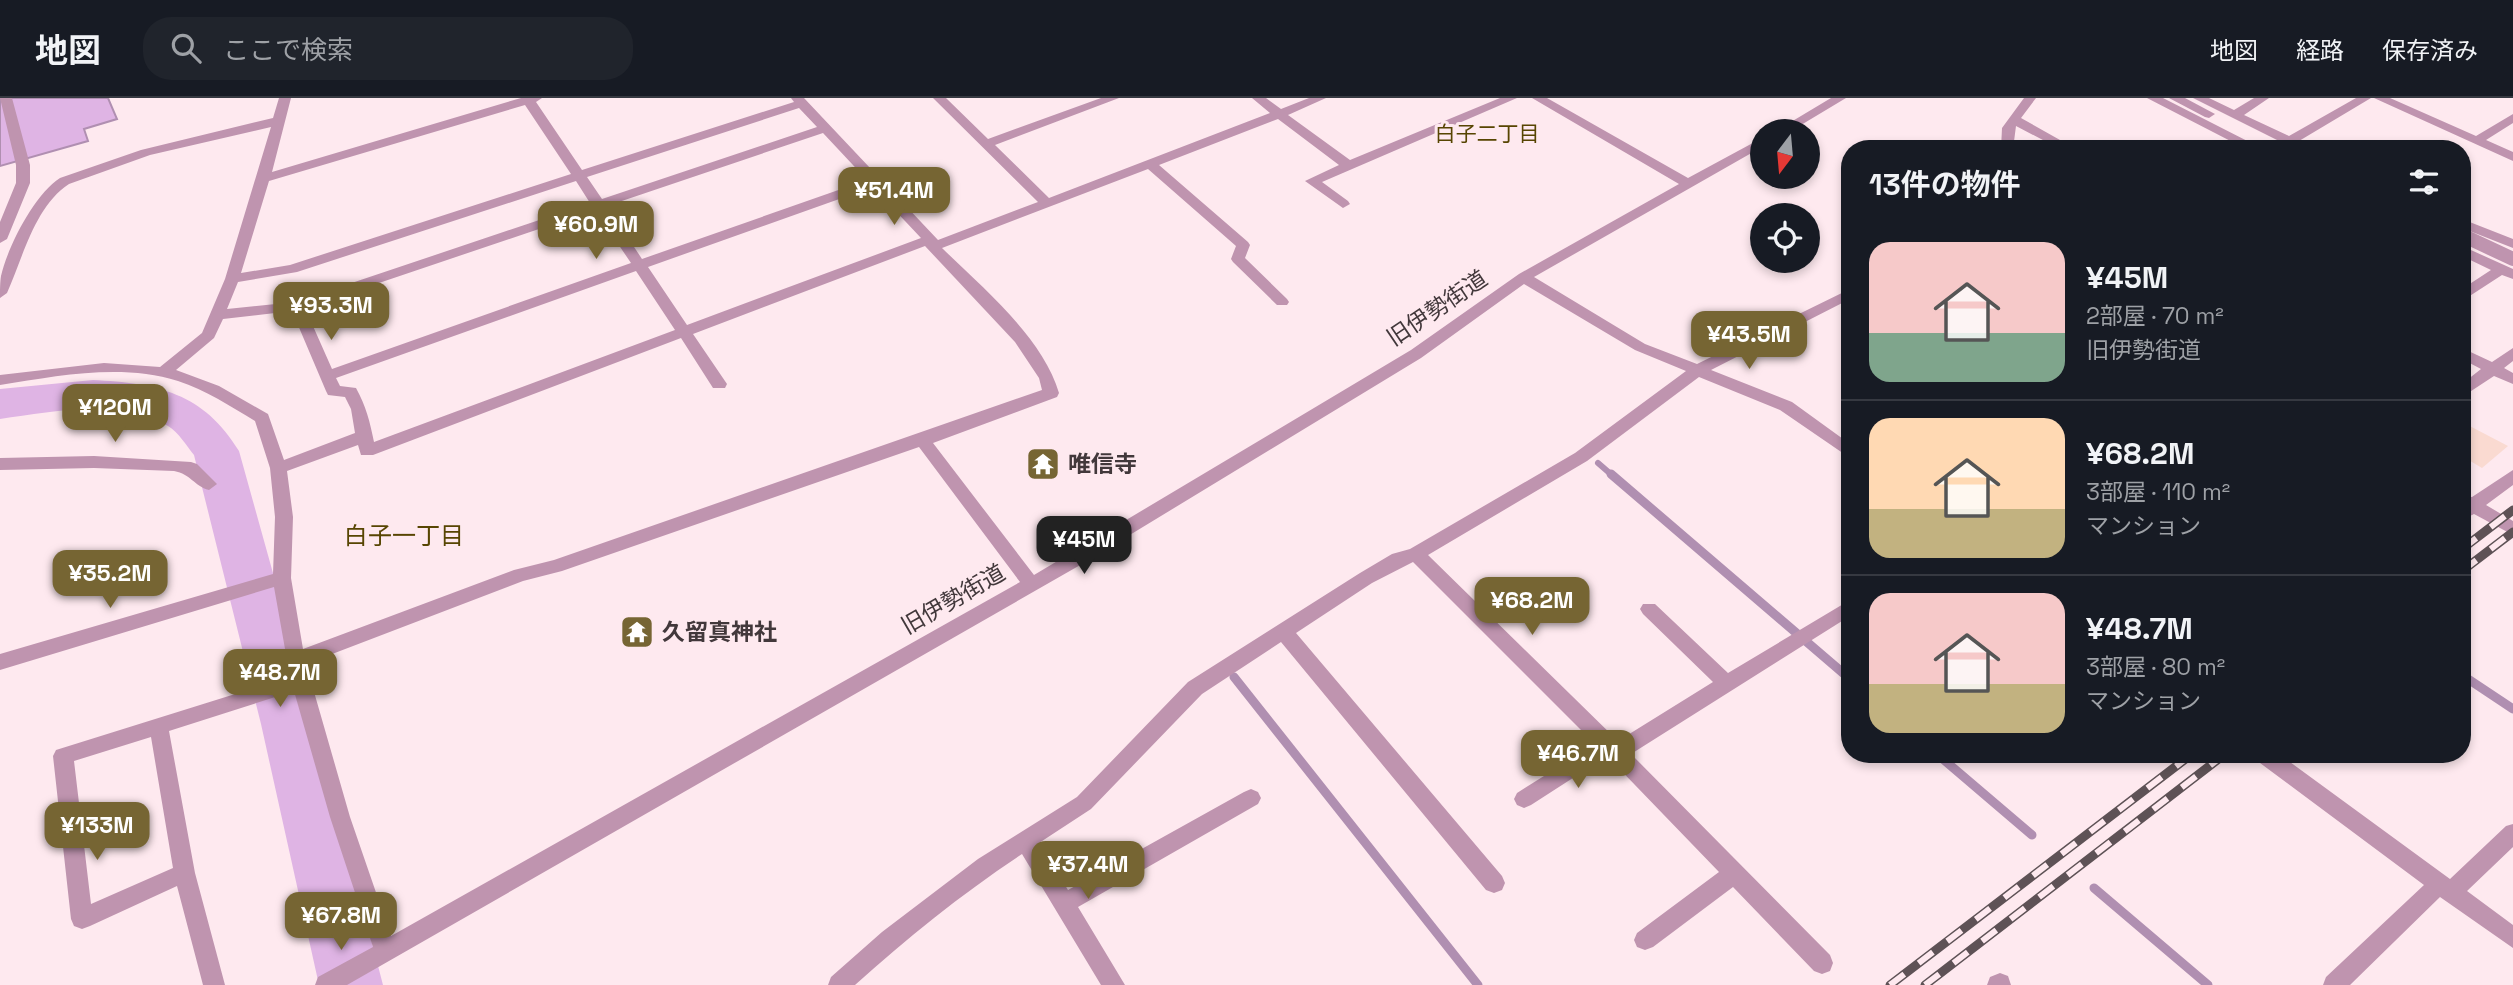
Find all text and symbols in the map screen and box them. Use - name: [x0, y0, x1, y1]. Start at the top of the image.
- search box: [143, 17, 633, 80]
- icon: search: [167, 29, 205, 67]
- text: 地図: [35, 30, 101, 72]
- text: ここで検索: [223, 33, 353, 67]
- text: 地図: [2210, 35, 2258, 66]
- text: 経路: [2296, 35, 2344, 66]
- text: 保存済み: [2382, 35, 2478, 66]
- north arrow: [1750, 119, 1820, 189]
- map controls: [1750, 119, 1820, 273]
- district label: 白子二丁目: [1435, 120, 1540, 147]
- icon: filters: [2405, 163, 2443, 201]
- text: 13件の物件: [1869, 165, 2021, 204]
- pin: ¥51.4M: [837, 167, 951, 227]
- text: ¥51.4M: [854, 175, 934, 205]
- pin: ¥60.9M: [539, 202, 653, 261]
- button: locate: [1750, 203, 1820, 273]
- text: ¥60.9M: [554, 209, 638, 239]
- text: ¥45M: [2086, 258, 2168, 297]
- street label: 旧伊勢街道: [1381, 263, 1493, 353]
- icon: home: [1925, 270, 2009, 354]
- pin: ¥93.3M: [274, 282, 388, 342]
- text: ¥93.3M: [289, 290, 373, 320]
- text: 2部屋 · 70 m²: [2086, 301, 2224, 331]
- pin: ¥43.5M: [1692, 312, 1806, 371]
- text: ¥43.5M: [1707, 319, 1791, 349]
- text: 旧伊勢街道: [2086, 335, 2201, 365]
- pin: ¥120M: [66, 384, 164, 444]
- text: ¥120M: [78, 392, 152, 422]
- text: ¥68.2M: [2086, 434, 2194, 473]
- temple icon: 唯信寺: [1024, 445, 1062, 483]
- icon: home: [1925, 446, 2009, 530]
- place label: 唯信寺: [1068, 449, 1137, 479]
- text: 3部屋 · 110 m²: [2086, 477, 2230, 507]
- text: マンション: [2086, 511, 2201, 541]
- pin: ¥45M: [1043, 517, 1125, 576]
- district label: 白子一丁目: [344, 520, 464, 551]
- text: ¥45M: [1053, 524, 1115, 554]
- pin: ¥35.2M: [53, 550, 167, 610]
- street label: 旧伊勢街道: [896, 557, 1010, 641]
- text: ¥35.2M: [69, 558, 151, 588]
- pin: ¥68.2M: [1475, 578, 1589, 637]
- text: ¥68.2M: [1490, 585, 1574, 615]
- text: ¥48.7M: [2086, 609, 2193, 648]
- temple icon: 久留真神社: [618, 613, 656, 651]
- place label: 久留真神社: [662, 617, 777, 647]
- icon: home: [1925, 621, 2009, 705]
- pin: ¥48.7M: [223, 650, 337, 709]
- text: 3部屋 · 80 m²: [2086, 652, 2225, 682]
- text: ¥48.7M: [239, 657, 321, 687]
- text: マンション: [2086, 686, 2201, 716]
- pin: ¥46.7M: [1521, 730, 1635, 790]
- text: ¥46.7M: [1537, 738, 1619, 768]
- pin: ¥133M: [48, 802, 146, 862]
- text: ¥133M: [61, 810, 133, 840]
- pin: ¥37.4M: [1031, 842, 1145, 901]
- text: ¥37.4M: [1047, 849, 1129, 879]
- pin: ¥67.8M: [284, 892, 398, 952]
- text: ¥67.8M: [301, 900, 381, 930]

